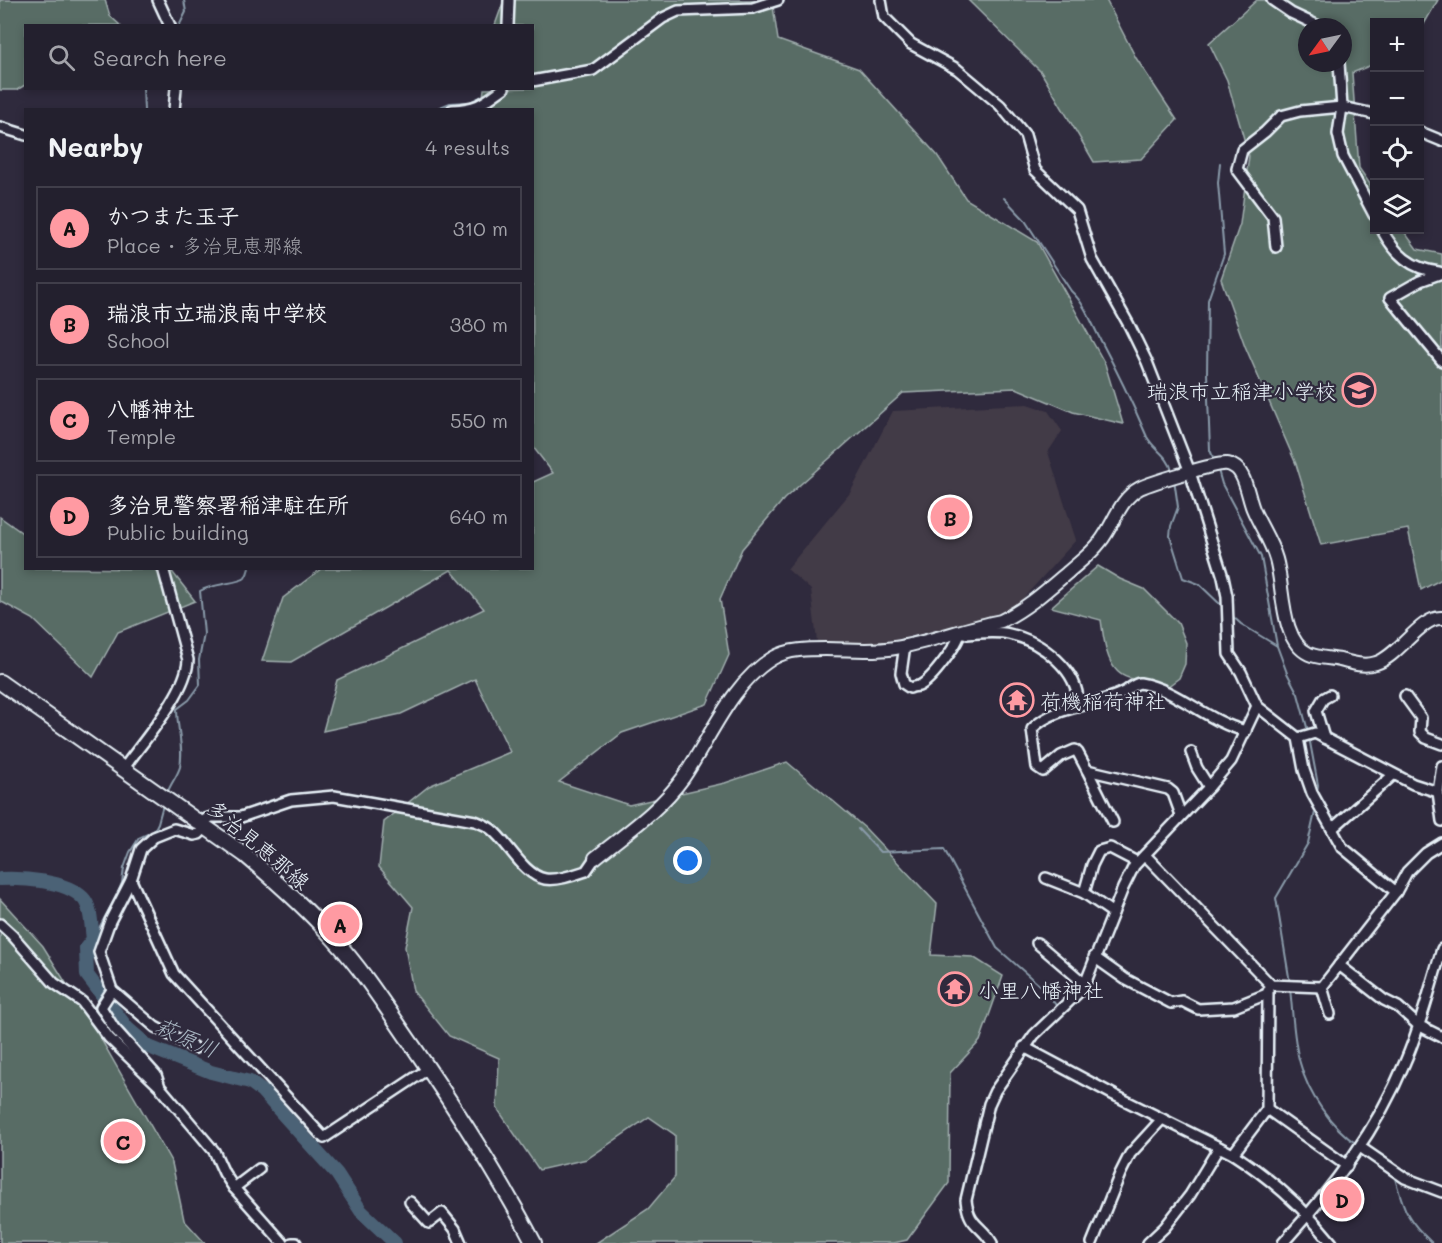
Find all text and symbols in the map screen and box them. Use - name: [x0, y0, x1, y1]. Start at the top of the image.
- north arrow: [1298, 18, 1352, 72]
- map controls: [1370, 18, 1424, 234]
- button: +: [1370, 18, 1424, 72]
- search box: [24, 24, 534, 90]
- icon: search: [45, 41, 78, 74]
- text: Search here: [93, 43, 227, 72]
- button: −: [1370, 72, 1424, 126]
- button: locate: [1370, 126, 1424, 180]
- text: Nearby: [48, 130, 143, 164]
- text: 4 results: [425, 134, 510, 160]
- button: layers: [1370, 180, 1424, 234]
- text: かつまた玉子: [107, 201, 239, 230]
- text: A: [63, 215, 76, 241]
- text: 310 m: [453, 215, 508, 241]
- text: Place · 多治見恵那線: [107, 232, 302, 258]
- text: 瑞浪市立瑞浪南中学校: [107, 298, 327, 327]
- text: B: [63, 311, 76, 337]
- text: 380 m: [450, 311, 508, 337]
- text: School: [107, 327, 170, 353]
- school or university icon: 瑞浪市立稲津小学校: [1341, 372, 1377, 408]
- place label: 瑞浪市立稲津小学校: [1147, 377, 1336, 404]
- text: 八幡神社: [107, 394, 195, 423]
- text: C: [62, 407, 77, 433]
- text: 550 m: [450, 407, 508, 433]
- text: Temple: [107, 423, 176, 449]
- text: 多治見警察署稲津駐在所: [107, 490, 349, 519]
- pin: B: [930, 494, 970, 540]
- text: D: [62, 503, 77, 529]
- text: 640 m: [450, 503, 508, 529]
- text: Public building: [107, 519, 249, 545]
- temple icon: 荷機稲荷神社: [999, 682, 1035, 718]
- place label: 荷機稲荷神社: [1040, 687, 1166, 714]
- street label: 多治見恵那線: [202, 793, 316, 895]
- your location: [673, 846, 702, 875]
- pin: A: [320, 902, 360, 946]
- temple icon: 小里八幡神社: [937, 971, 973, 1007]
- place label: 小里八幡神社: [978, 976, 1104, 1003]
- water label: 萩原川: [151, 1010, 223, 1064]
- pin: C: [104, 1118, 142, 1164]
- pin: D: [1322, 1176, 1362, 1222]

